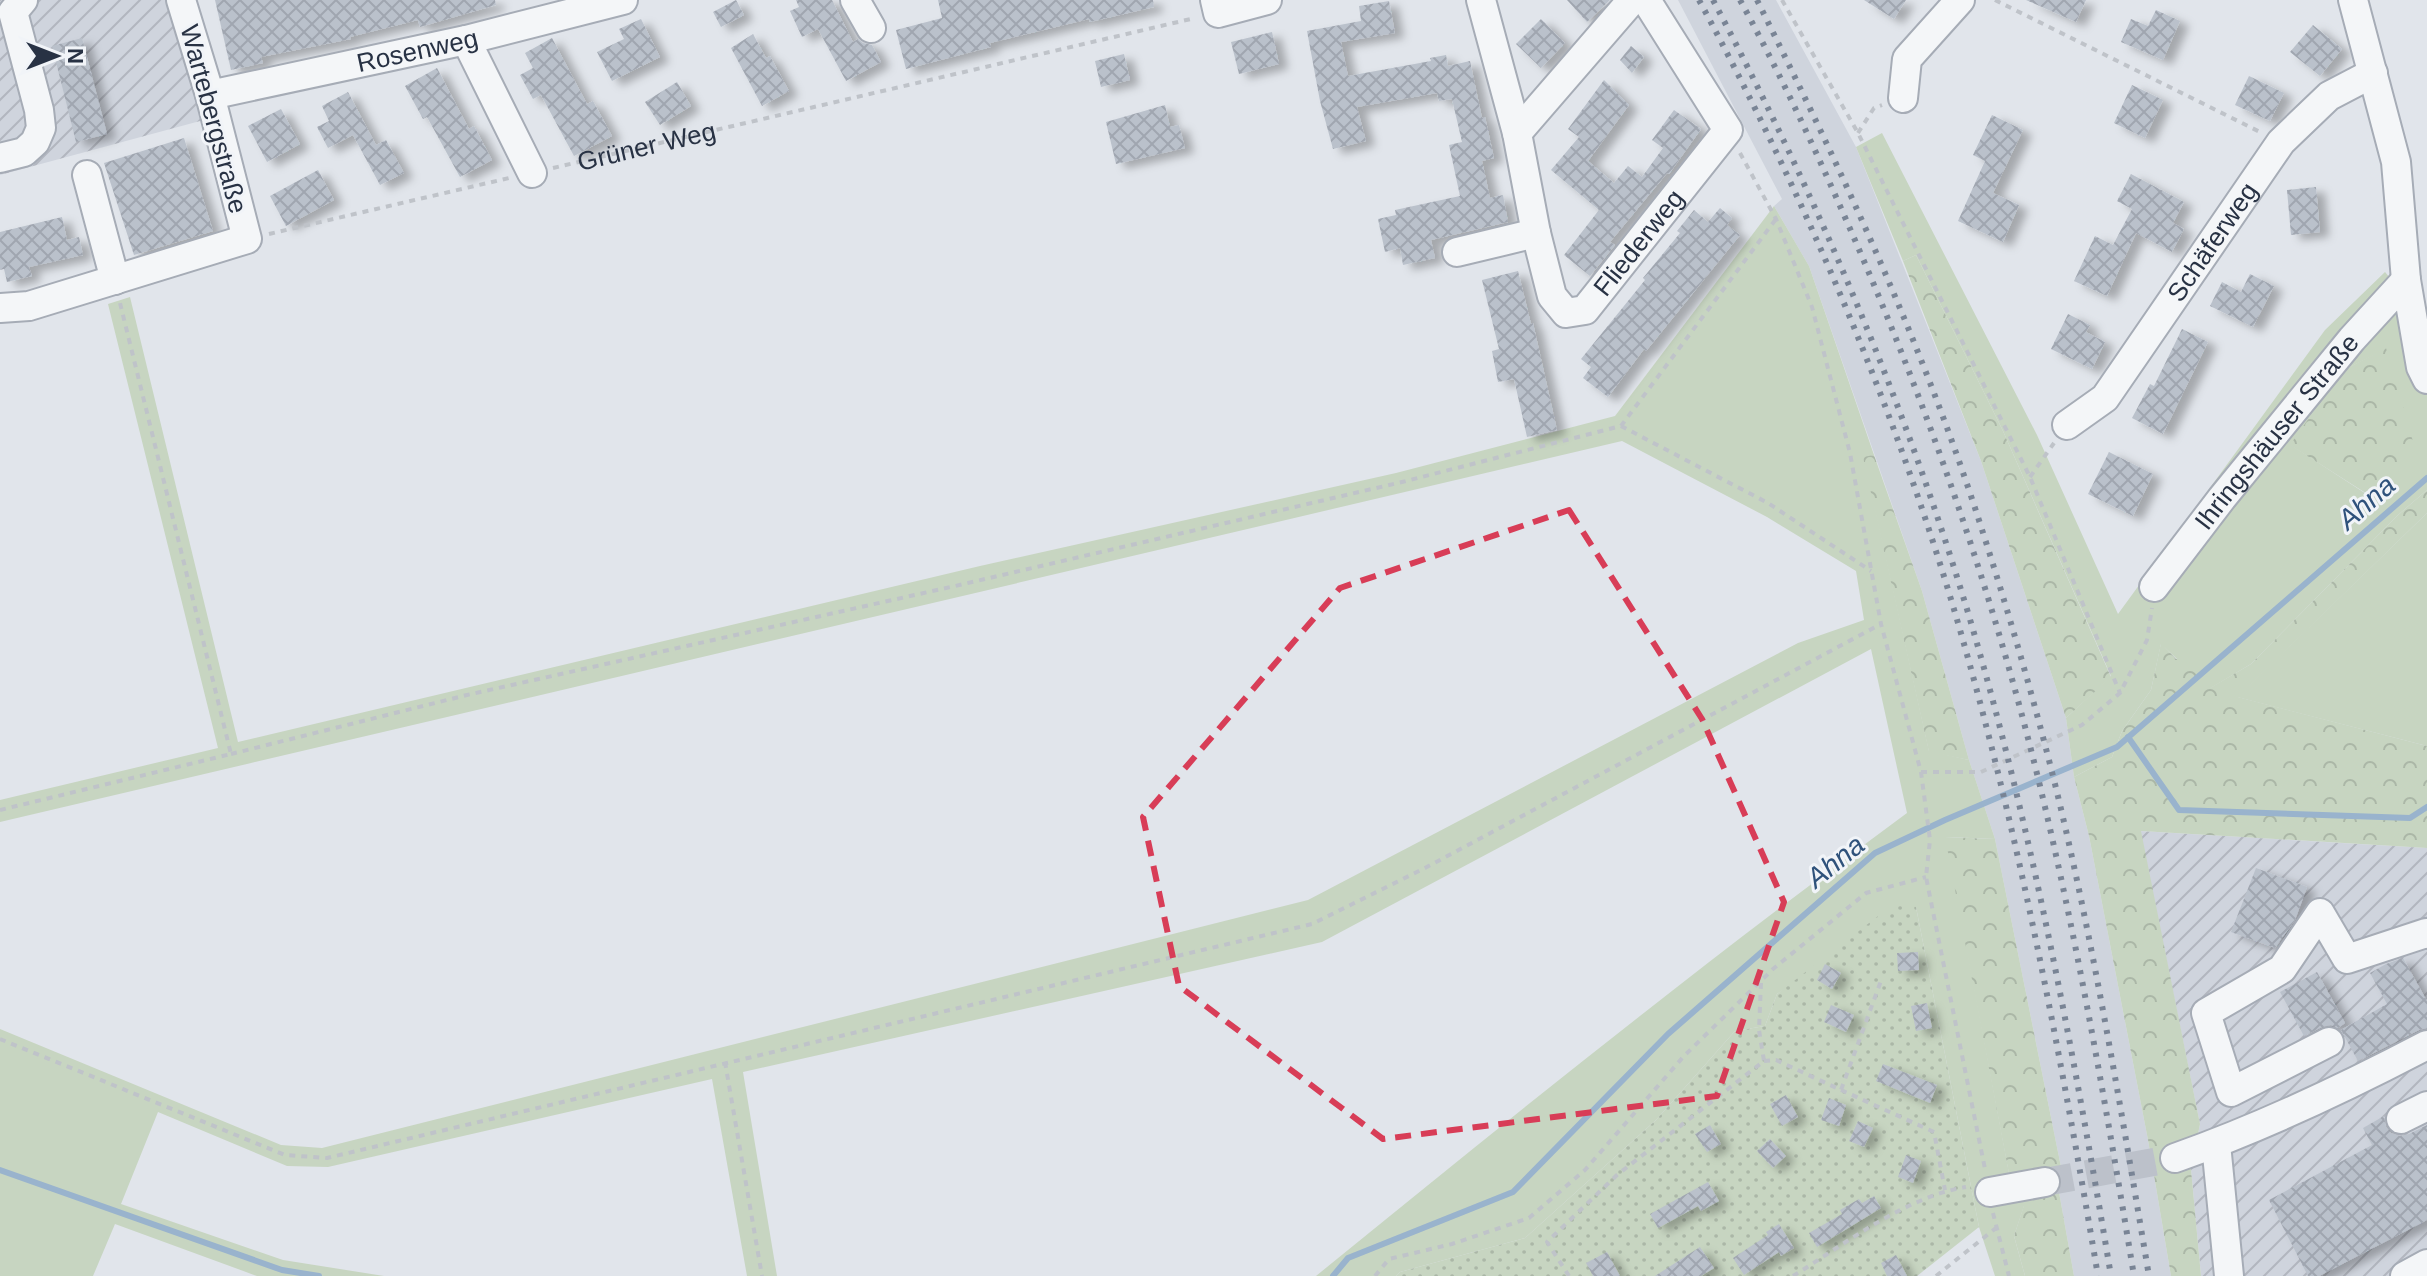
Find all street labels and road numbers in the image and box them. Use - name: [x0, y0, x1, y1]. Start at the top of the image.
- street label: Wartebergstraße: [174, 21, 254, 217]
- street label: Rosenweg: [354, 23, 481, 78]
- street label: Grüner Weg: [574, 115, 719, 177]
- street label: Schäferweg: [2161, 177, 2264, 307]
- street label: Fliederweg: [1587, 183, 1690, 302]
- street label: Ihringshäuser Straße: [2189, 328, 2365, 535]

